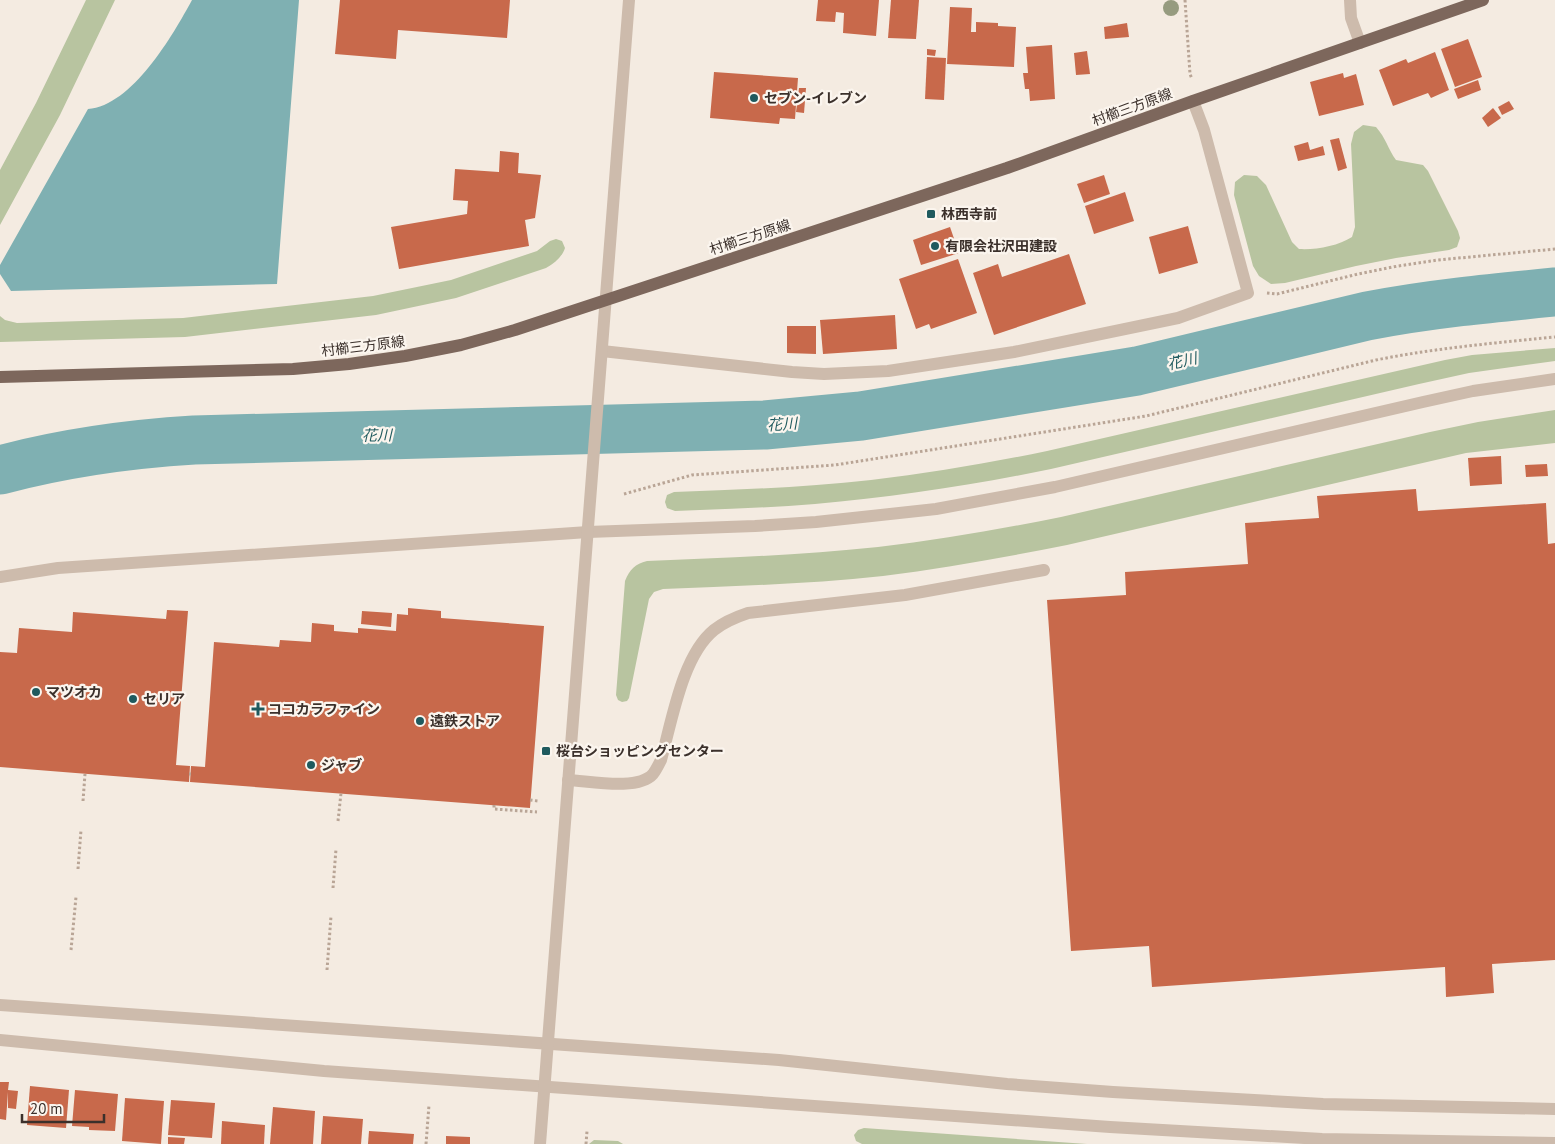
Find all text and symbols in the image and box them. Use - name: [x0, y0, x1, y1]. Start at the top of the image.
- street label: 村櫛三方原線: [1089, 84, 1175, 130]
- place label: セブン-イレブン: [764, 89, 867, 107]
- marker: セブン-イレブン: [748, 92, 760, 104]
- place label: 林西寺前: [941, 205, 997, 223]
- marker: 林西寺前: [925, 208, 937, 220]
- street label: 村櫛三方原線: [707, 215, 793, 259]
- place label: 有限会社沢田建設: [945, 237, 1057, 255]
- marker: 有限会社沢田建設: [929, 240, 941, 252]
- street label: 村櫛三方原線: [320, 332, 406, 360]
- water label: 花川: [1165, 348, 1201, 374]
- water label: 花川: [766, 413, 800, 435]
- water label: 花川: [362, 425, 394, 445]
- place label: マツオカ: [46, 683, 102, 701]
- marker: マツオカ: [30, 686, 42, 698]
- place label: セリア: [143, 690, 185, 708]
- marker: セリア: [127, 693, 139, 705]
- place label: ココカラファイン: [268, 700, 380, 718]
- marker: ココカラファイン: [252, 703, 264, 715]
- place label: 遠鉄ストア: [430, 712, 500, 730]
- marker: 遠鉄ストア: [414, 715, 426, 727]
- place label: 桜台ショッピングセンター: [556, 742, 724, 760]
- marker: 桜台ショッピングセンター: [540, 745, 552, 757]
- place label: ジャブ: [321, 756, 362, 774]
- marker: ジャブ: [305, 759, 317, 771]
- scale bar: [22, 1092, 105, 1124]
- text: 20 m: [30, 1099, 63, 1118]

